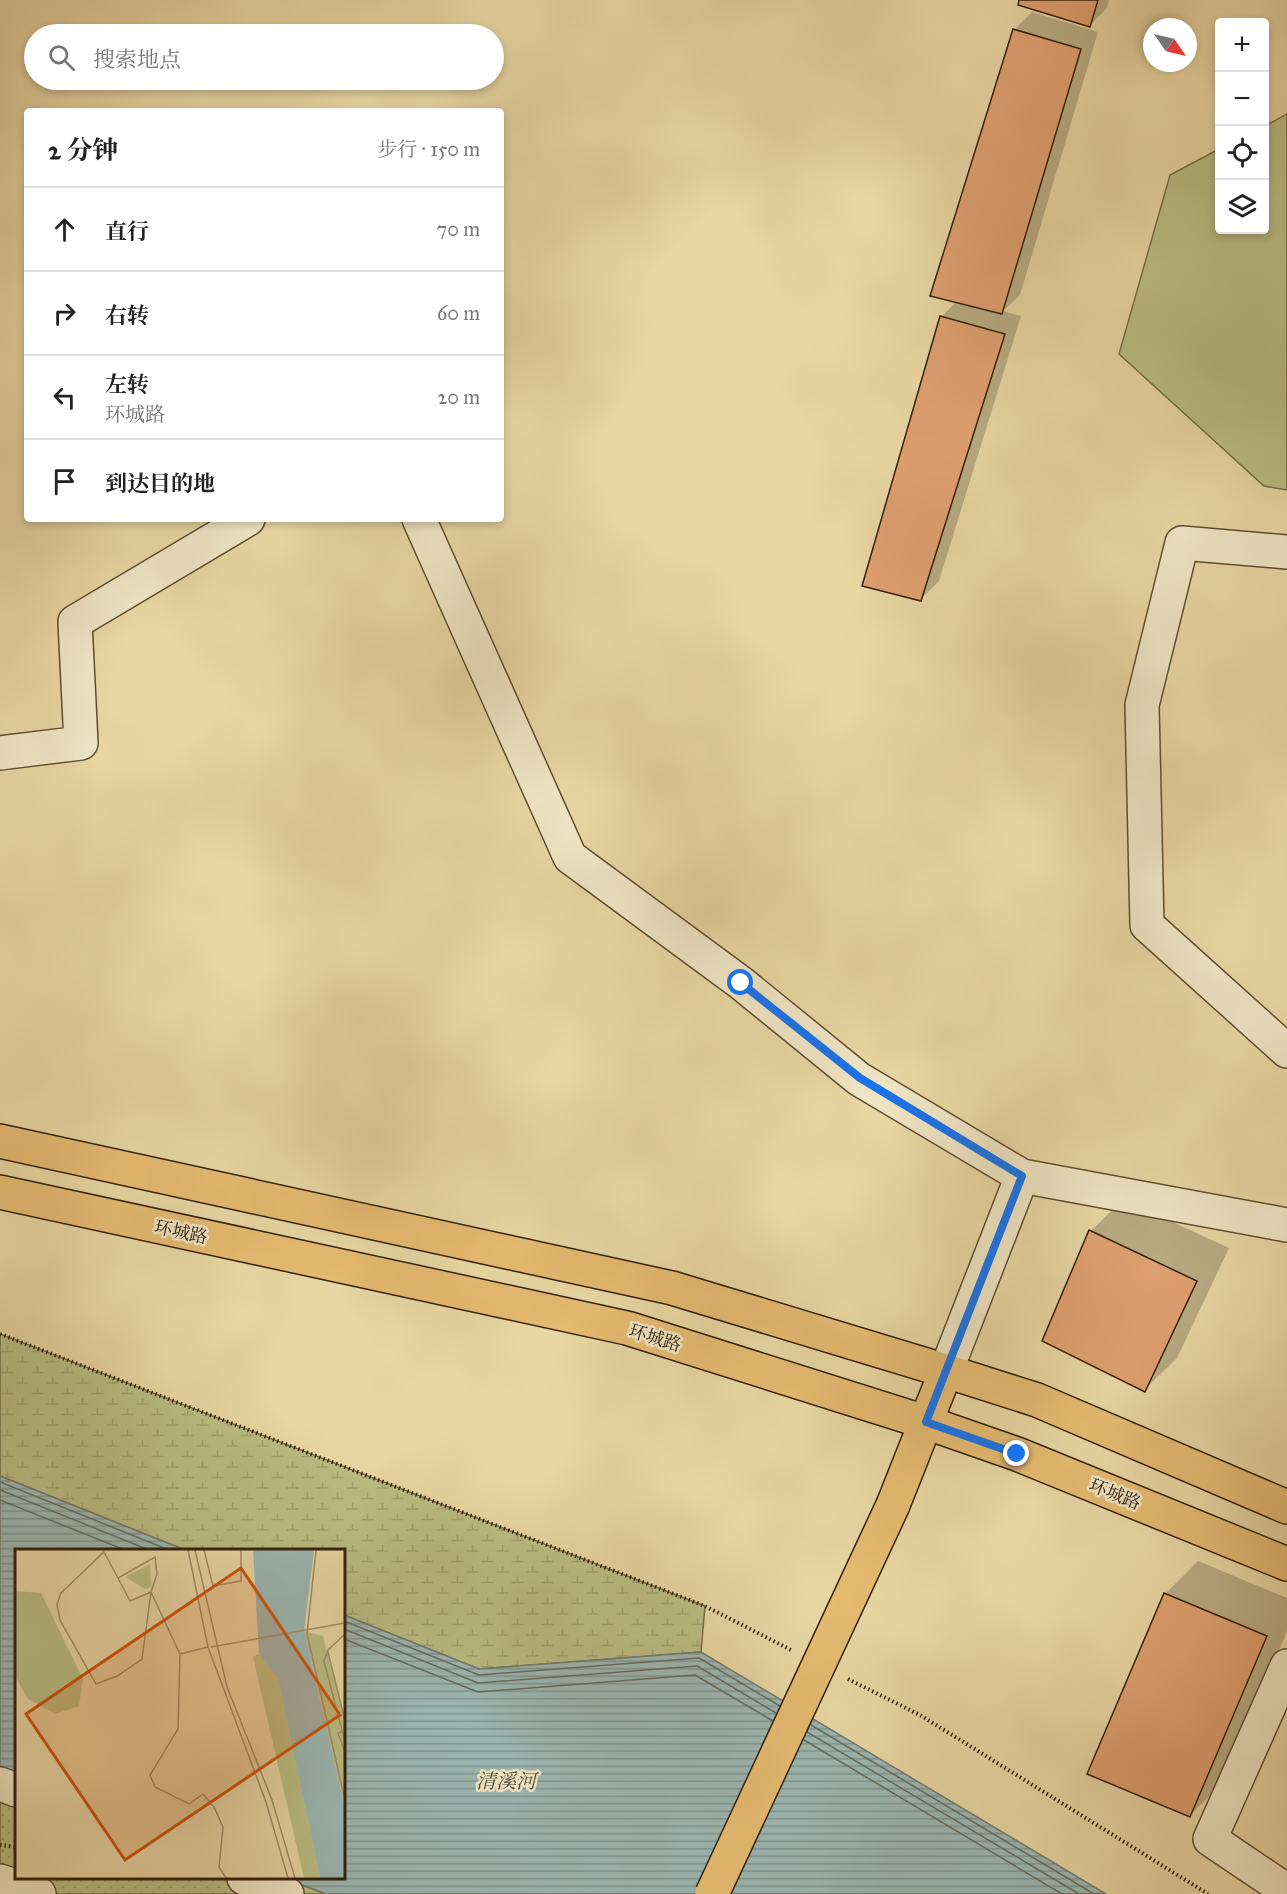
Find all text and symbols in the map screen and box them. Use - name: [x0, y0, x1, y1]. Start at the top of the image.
- north arrow: [1143, 18, 1197, 72]
- map controls: [1215, 18, 1269, 234]
- button: +: [1215, 18, 1269, 72]
- search box: [24, 24, 504, 90]
- icon: search: [45, 41, 78, 74]
- text: 搜索地点: [93, 46, 181, 73]
- button: −: [1215, 72, 1269, 126]
- button: locate: [1215, 126, 1269, 180]
- text: 2 分钟: [48, 134, 118, 166]
- text: 步行 · 150 m: [377, 137, 480, 161]
- button: layers: [1215, 180, 1269, 234]
- icon: ahead: [48, 213, 81, 246]
- text: 70 m: [437, 217, 480, 241]
- text: 直行: [105, 218, 149, 245]
- icon: right: [48, 297, 81, 330]
- text: 60 m: [437, 301, 480, 325]
- text: 右转: [105, 302, 149, 329]
- text: 左转: [105, 371, 149, 398]
- icon: left: [48, 381, 81, 414]
- text: 20 m: [437, 385, 480, 409]
- text: 环城路: [105, 402, 165, 426]
- icon: arrive: [48, 465, 81, 498]
- text: 到达目的地: [105, 470, 215, 497]
- route start: [727, 969, 753, 995]
- street label: 环城路: [152, 1216, 210, 1248]
- street label: 环城路: [626, 1320, 684, 1356]
- route end: [1003, 1440, 1029, 1466]
- street label: 环城路: [1086, 1474, 1144, 1514]
- inset map: [15, 1549, 345, 1879]
- water label: 清溪河: [476, 1769, 539, 1793]

